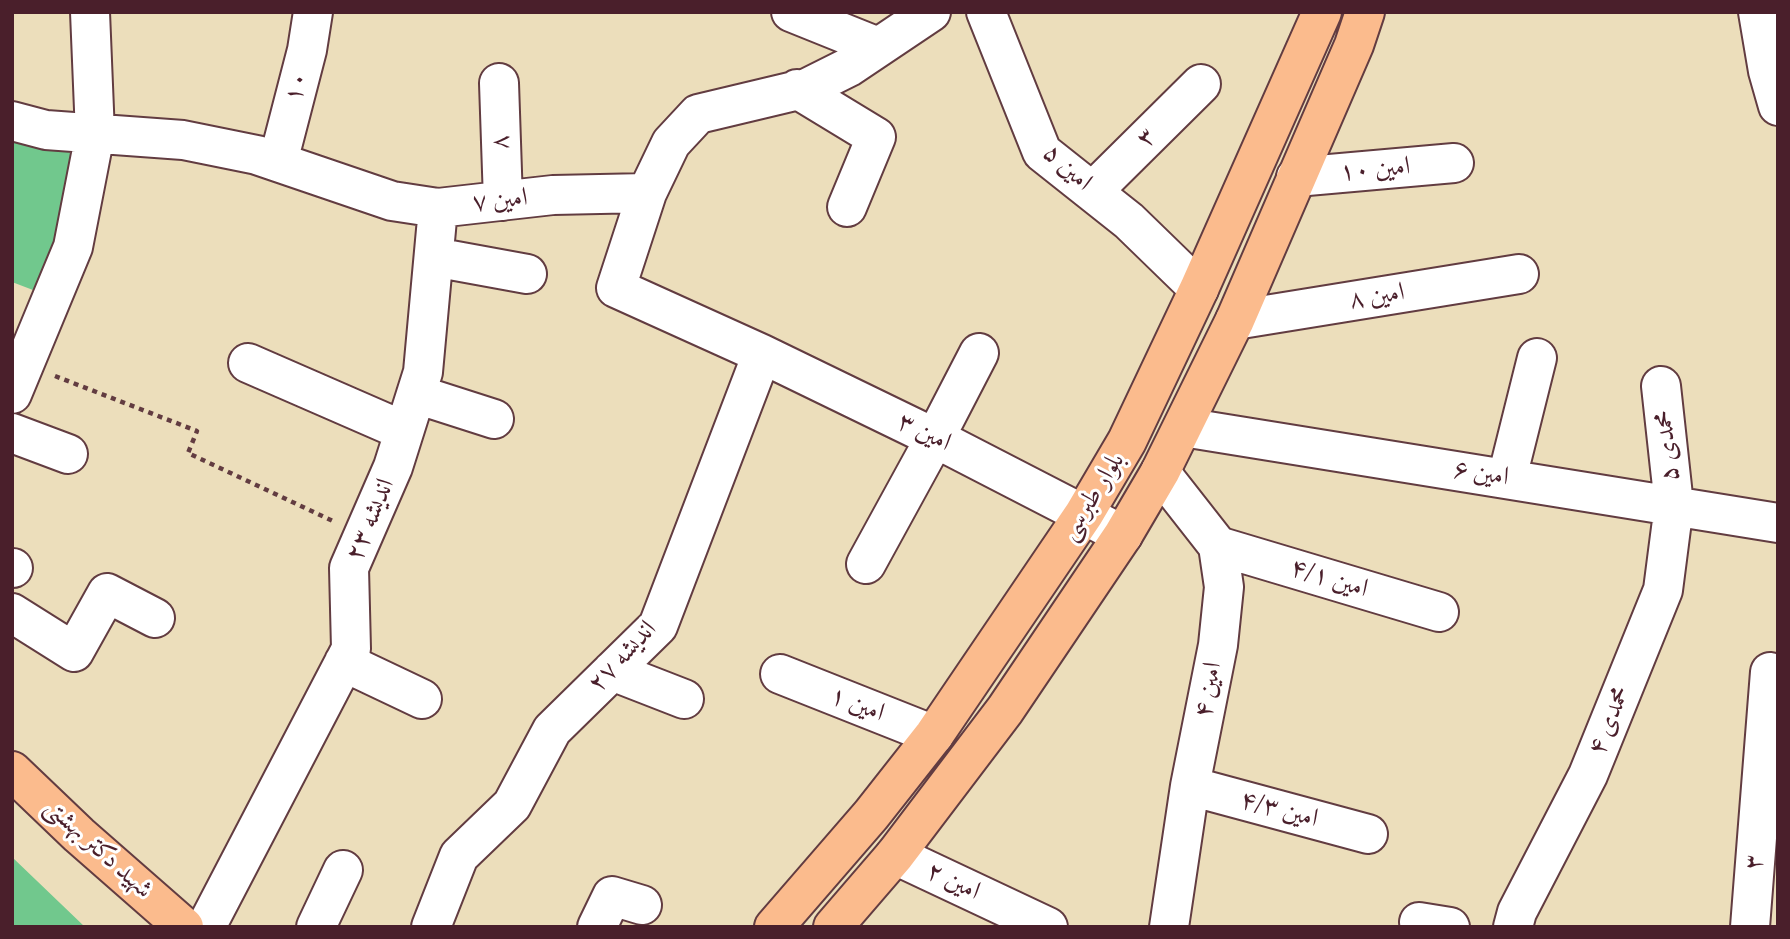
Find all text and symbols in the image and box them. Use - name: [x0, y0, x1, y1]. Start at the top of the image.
- street label: ۱۰: [278, 68, 316, 106]
- street label: ۳: [1131, 122, 1163, 154]
- street label: ۸: [485, 134, 517, 150]
- street label: امین ۵: [1036, 138, 1098, 198]
- street label: امین ۱۰: [1338, 151, 1412, 189]
- street label: امین ۷: [471, 183, 529, 219]
- street label: امین ۸: [1347, 277, 1407, 317]
- street label: امین ۳: [892, 407, 956, 459]
- street label: محمدی ۵: [1649, 409, 1687, 483]
- street label: بلوار طبرسی: [1054, 447, 1132, 547]
- street label: امین ۶: [1451, 454, 1511, 494]
- street label: اندیشه ۲۳: [340, 474, 402, 566]
- street label: امین ۴/۱: [1286, 552, 1372, 606]
- street label: اندیشه ۲۷: [582, 615, 664, 699]
- street label: امین ۴: [1188, 660, 1230, 720]
- street label: امین ۱: [825, 680, 889, 730]
- street label: محمدی ۴: [1582, 682, 1638, 760]
- street label: ۴/۳ امین: [1237, 785, 1321, 835]
- street label: شهید دکتر بهشتی: [37, 792, 159, 906]
- street label: ۳: [1739, 853, 1771, 871]
- street label: امین ۲: [921, 856, 985, 908]

